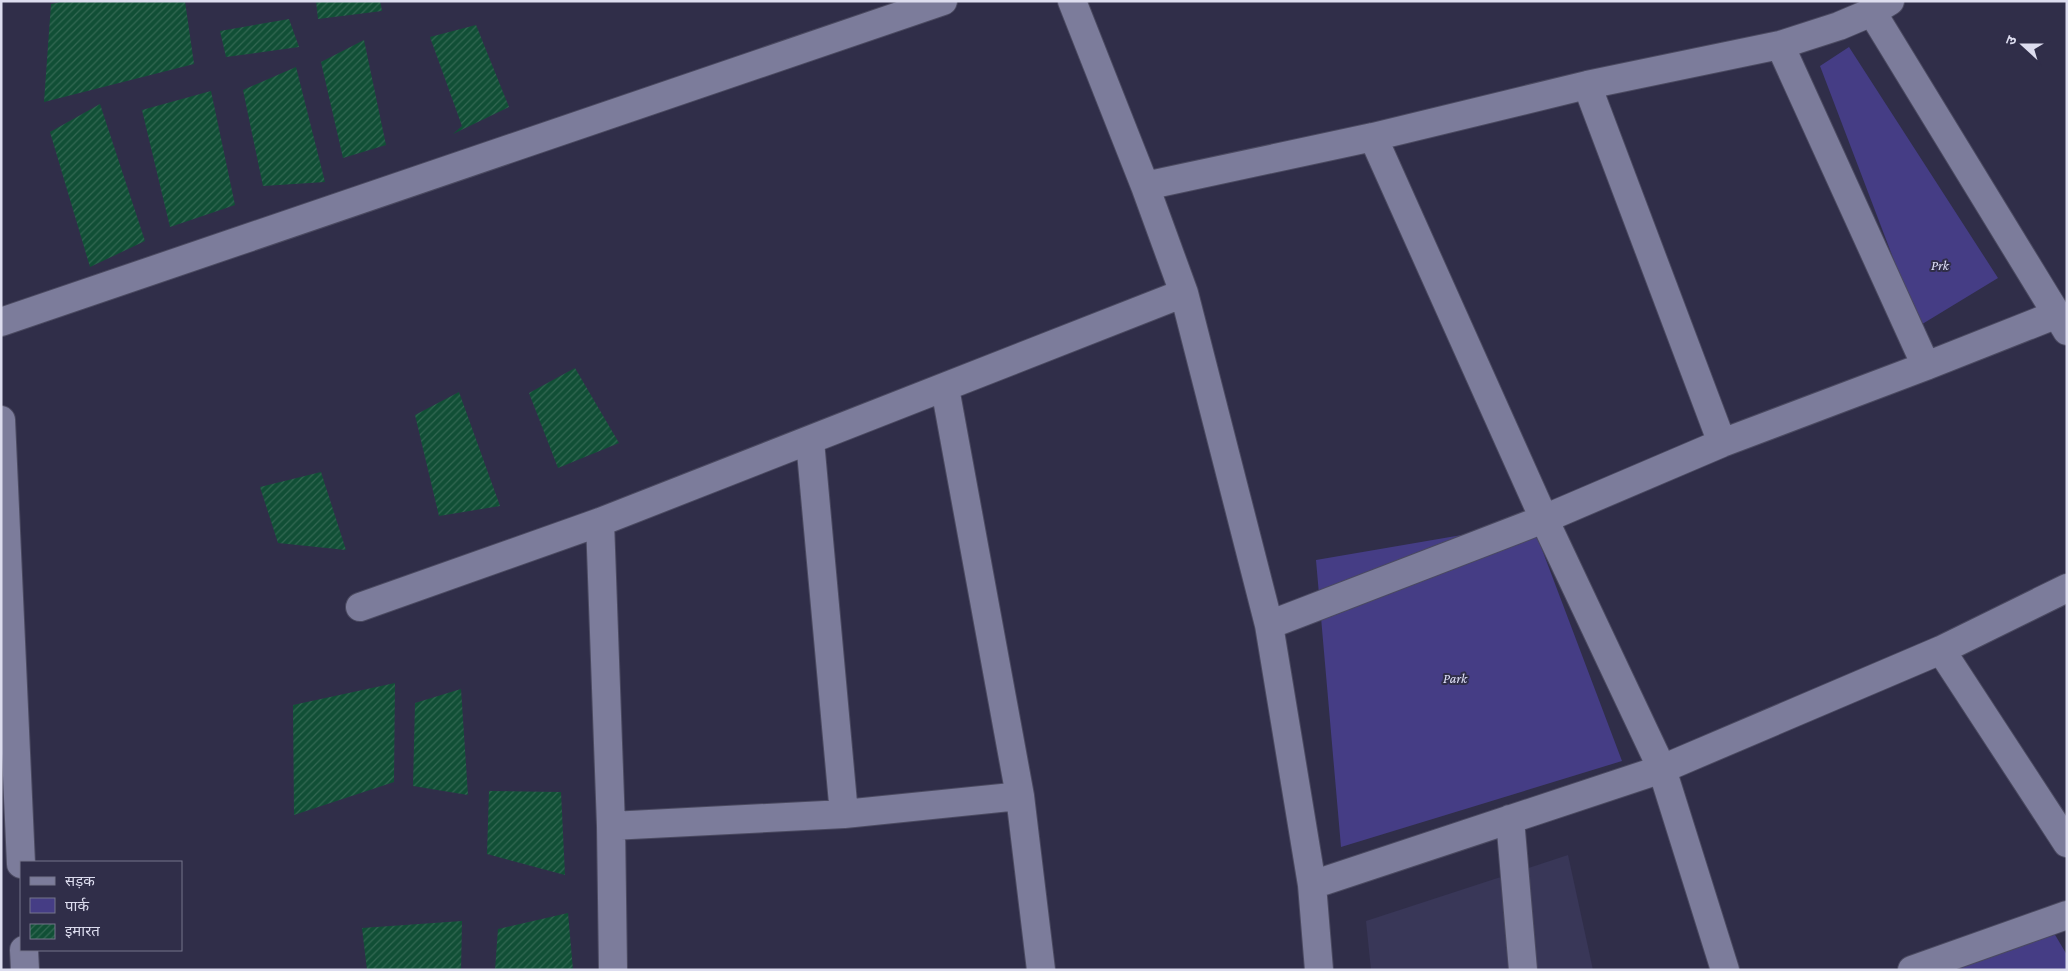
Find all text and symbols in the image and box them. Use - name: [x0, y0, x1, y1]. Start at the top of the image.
- north arrow: [1998, 20, 2048, 70]
- text: उ: [2002, 33, 2020, 47]
- park label: Prk: [1931, 257, 1950, 273]
- park label: Park: [1443, 670, 1468, 686]
- legend: [20, 861, 182, 951]
- text: सड़क: [65, 873, 95, 889]
- text: पार्क: [65, 897, 89, 914]
- text: इमारत: [65, 923, 100, 939]

